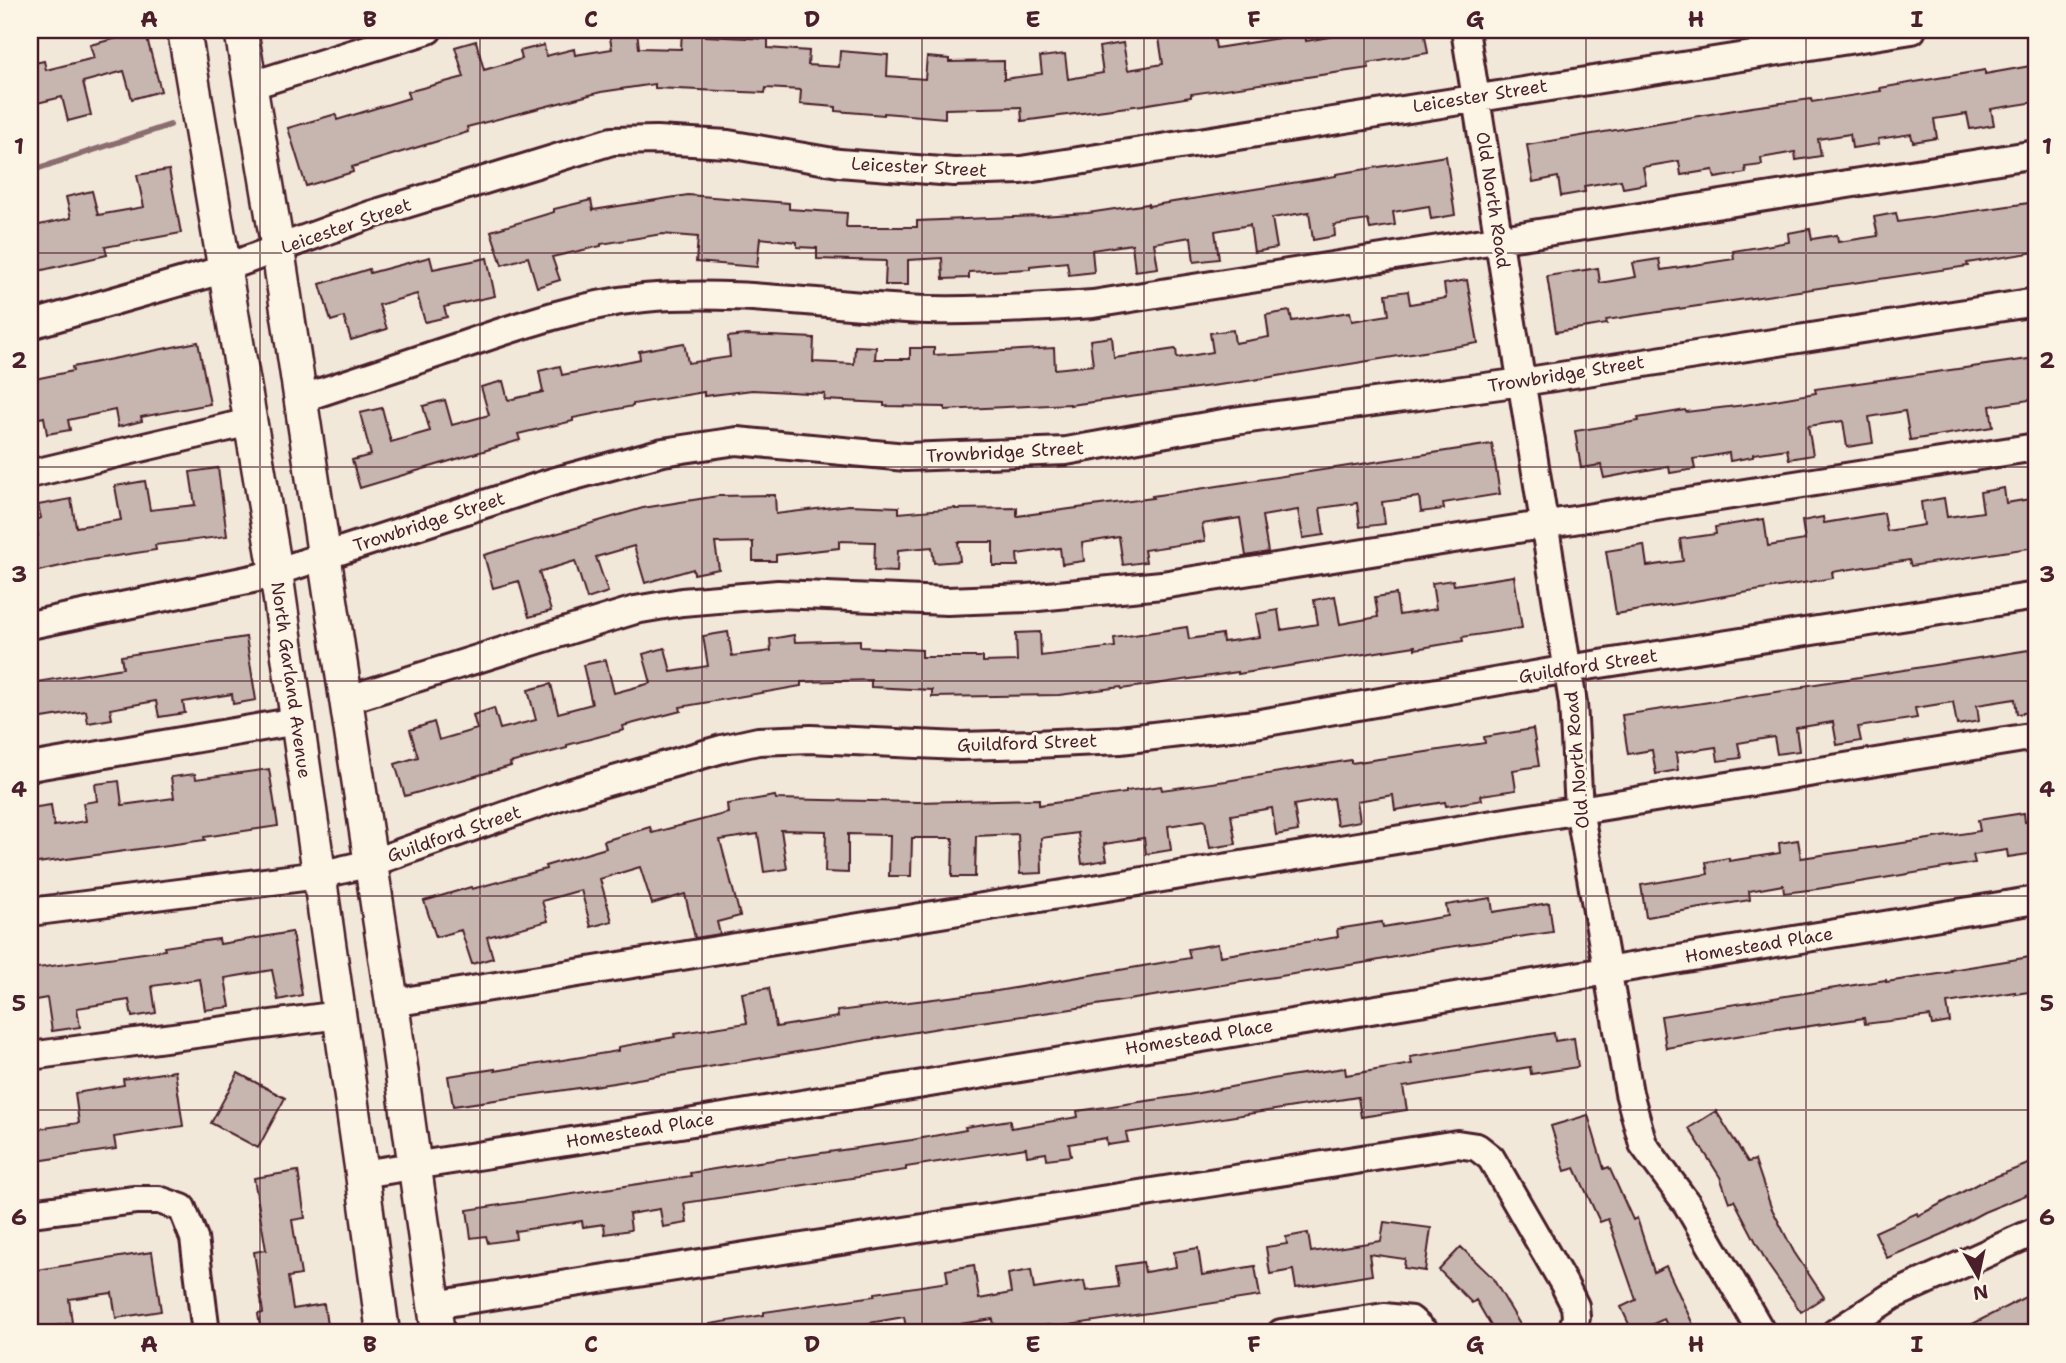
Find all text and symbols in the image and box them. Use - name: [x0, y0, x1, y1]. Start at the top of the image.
- text: A: [140, 4, 158, 34]
- text: B: [363, 4, 377, 34]
- text: C: [584, 4, 598, 34]
- text: D: [804, 4, 820, 34]
- text: E: [1025, 4, 1041, 34]
- text: F: [1247, 4, 1261, 34]
- text: G: [1466, 4, 1485, 34]
- text: H: [1688, 4, 1704, 34]
- text: I: [1911, 4, 1924, 34]
- street label: Leicester Street: [1411, 73, 1549, 119]
- street label: Old North Road: [1470, 130, 1516, 270]
- text: 1: [14, 131, 24, 161]
- text: 1: [2042, 131, 2052, 161]
- street label: Leicester Street: [850, 151, 988, 183]
- street label: Leicester Street: [278, 192, 414, 260]
- text: 2: [11, 345, 27, 375]
- text: 2: [2039, 345, 2055, 375]
- street label: Trowbridge Street: [1486, 350, 1646, 398]
- street label: Trowbridge Street: [925, 436, 1085, 468]
- street label: Trowbridge Street: [350, 486, 508, 558]
- text: 3: [11, 559, 27, 589]
- text: 3: [2039, 559, 2055, 589]
- street label: North Garland Avenue: [265, 580, 317, 780]
- street label: Guildford Street: [1517, 643, 1659, 689]
- street label: Old North Road: [1559, 690, 1595, 830]
- street label: Guildford Street: [957, 729, 1098, 757]
- text: 4: [11, 774, 27, 804]
- text: 4: [2039, 774, 2055, 804]
- street label: Guildford Street: [384, 800, 524, 868]
- street label: Homestead Place: [1683, 921, 1835, 969]
- text: 5: [12, 988, 26, 1018]
- text: 5: [2040, 988, 2054, 1018]
- street label: Homestead Place: [1123, 1013, 1275, 1061]
- street label: Homestead Place: [564, 1106, 716, 1154]
- text: 6: [11, 1202, 27, 1232]
- text: 6: [2039, 1202, 2055, 1232]
- north arrow: [1944, 1240, 2014, 1310]
- text: N: [1971, 1279, 1990, 1306]
- text: A: [140, 1329, 158, 1359]
- text: B: [363, 1329, 377, 1359]
- text: C: [584, 1329, 598, 1359]
- text: D: [804, 1329, 820, 1359]
- text: E: [1025, 1329, 1041, 1359]
- text: F: [1247, 1329, 1261, 1359]
- text: G: [1466, 1329, 1485, 1359]
- text: H: [1688, 1329, 1704, 1359]
- text: I: [1911, 1329, 1924, 1359]

